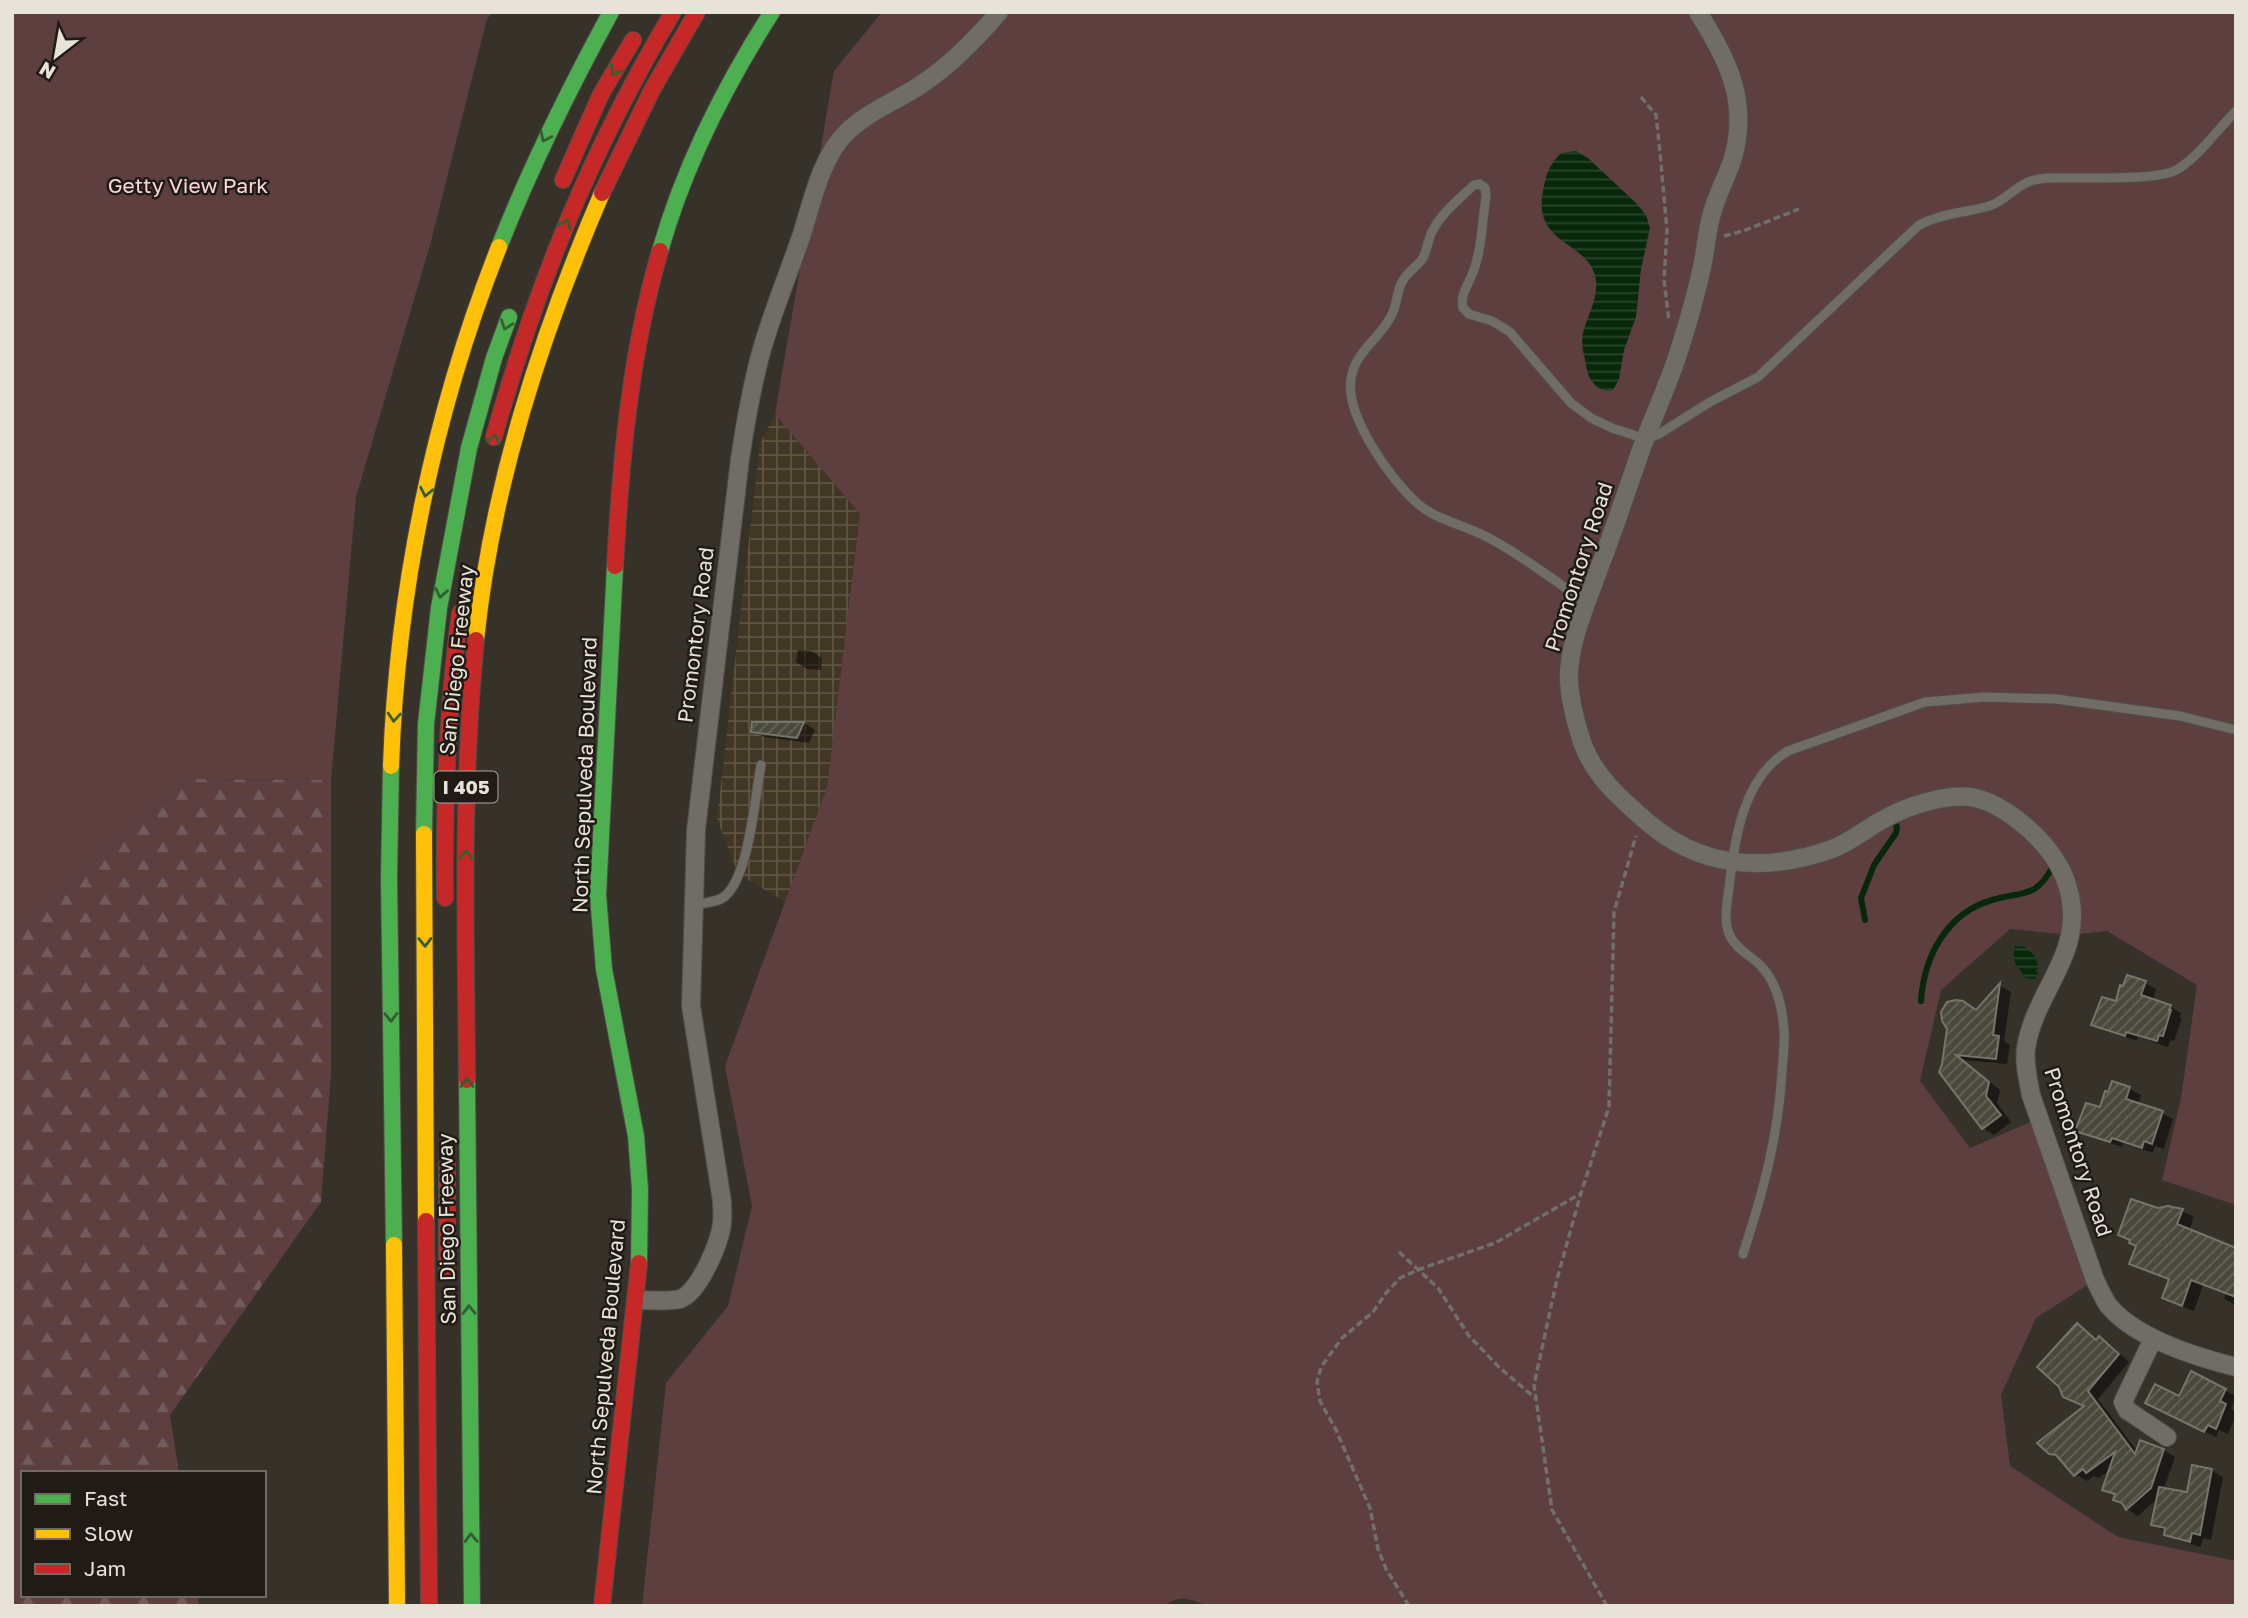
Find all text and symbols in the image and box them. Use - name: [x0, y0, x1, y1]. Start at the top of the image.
- north arrow: [21, 21, 91, 91]
- text: N: [35, 57, 59, 85]
- one-way arrow: [610, 64, 623, 77]
- one-way arrow: [539, 130, 553, 142]
- park label: Getty View Park: [108, 172, 268, 198]
- one-way arrow: [558, 219, 572, 231]
- one-way arrow: [500, 319, 514, 331]
- one-way arrow: [486, 433, 500, 445]
- street label: Promontory Road: [1538, 479, 1618, 655]
- one-way arrow: [420, 486, 434, 498]
- street label: Promontory Road: [671, 546, 719, 724]
- street label: San Diego Freeway: [433, 563, 479, 756]
- one-way arrow: [434, 588, 449, 599]
- street label: North Sepulveda Boulevard: [566, 636, 602, 914]
- one-way arrow: [387, 711, 402, 722]
- road number: I 405: [434, 772, 498, 802]
- one-way arrow: [458, 849, 473, 860]
- one-way arrow: [417, 938, 433, 948]
- one-way arrow: [384, 1012, 399, 1023]
- street label: Promontory Road: [2039, 1064, 2119, 1240]
- one-way arrow: [459, 1077, 475, 1087]
- street label: San Diego Freeway: [431, 1133, 461, 1325]
- street label: North Sepulveda Boulevard: [580, 1218, 630, 1496]
- one-way arrow: [461, 1304, 476, 1315]
- legend: [21, 1471, 266, 1597]
- text: Fast: [84, 1485, 127, 1511]
- text: Slow: [84, 1520, 133, 1546]
- one-way arrow: [463, 1532, 479, 1542]
- text: Jam: [84, 1555, 126, 1581]

